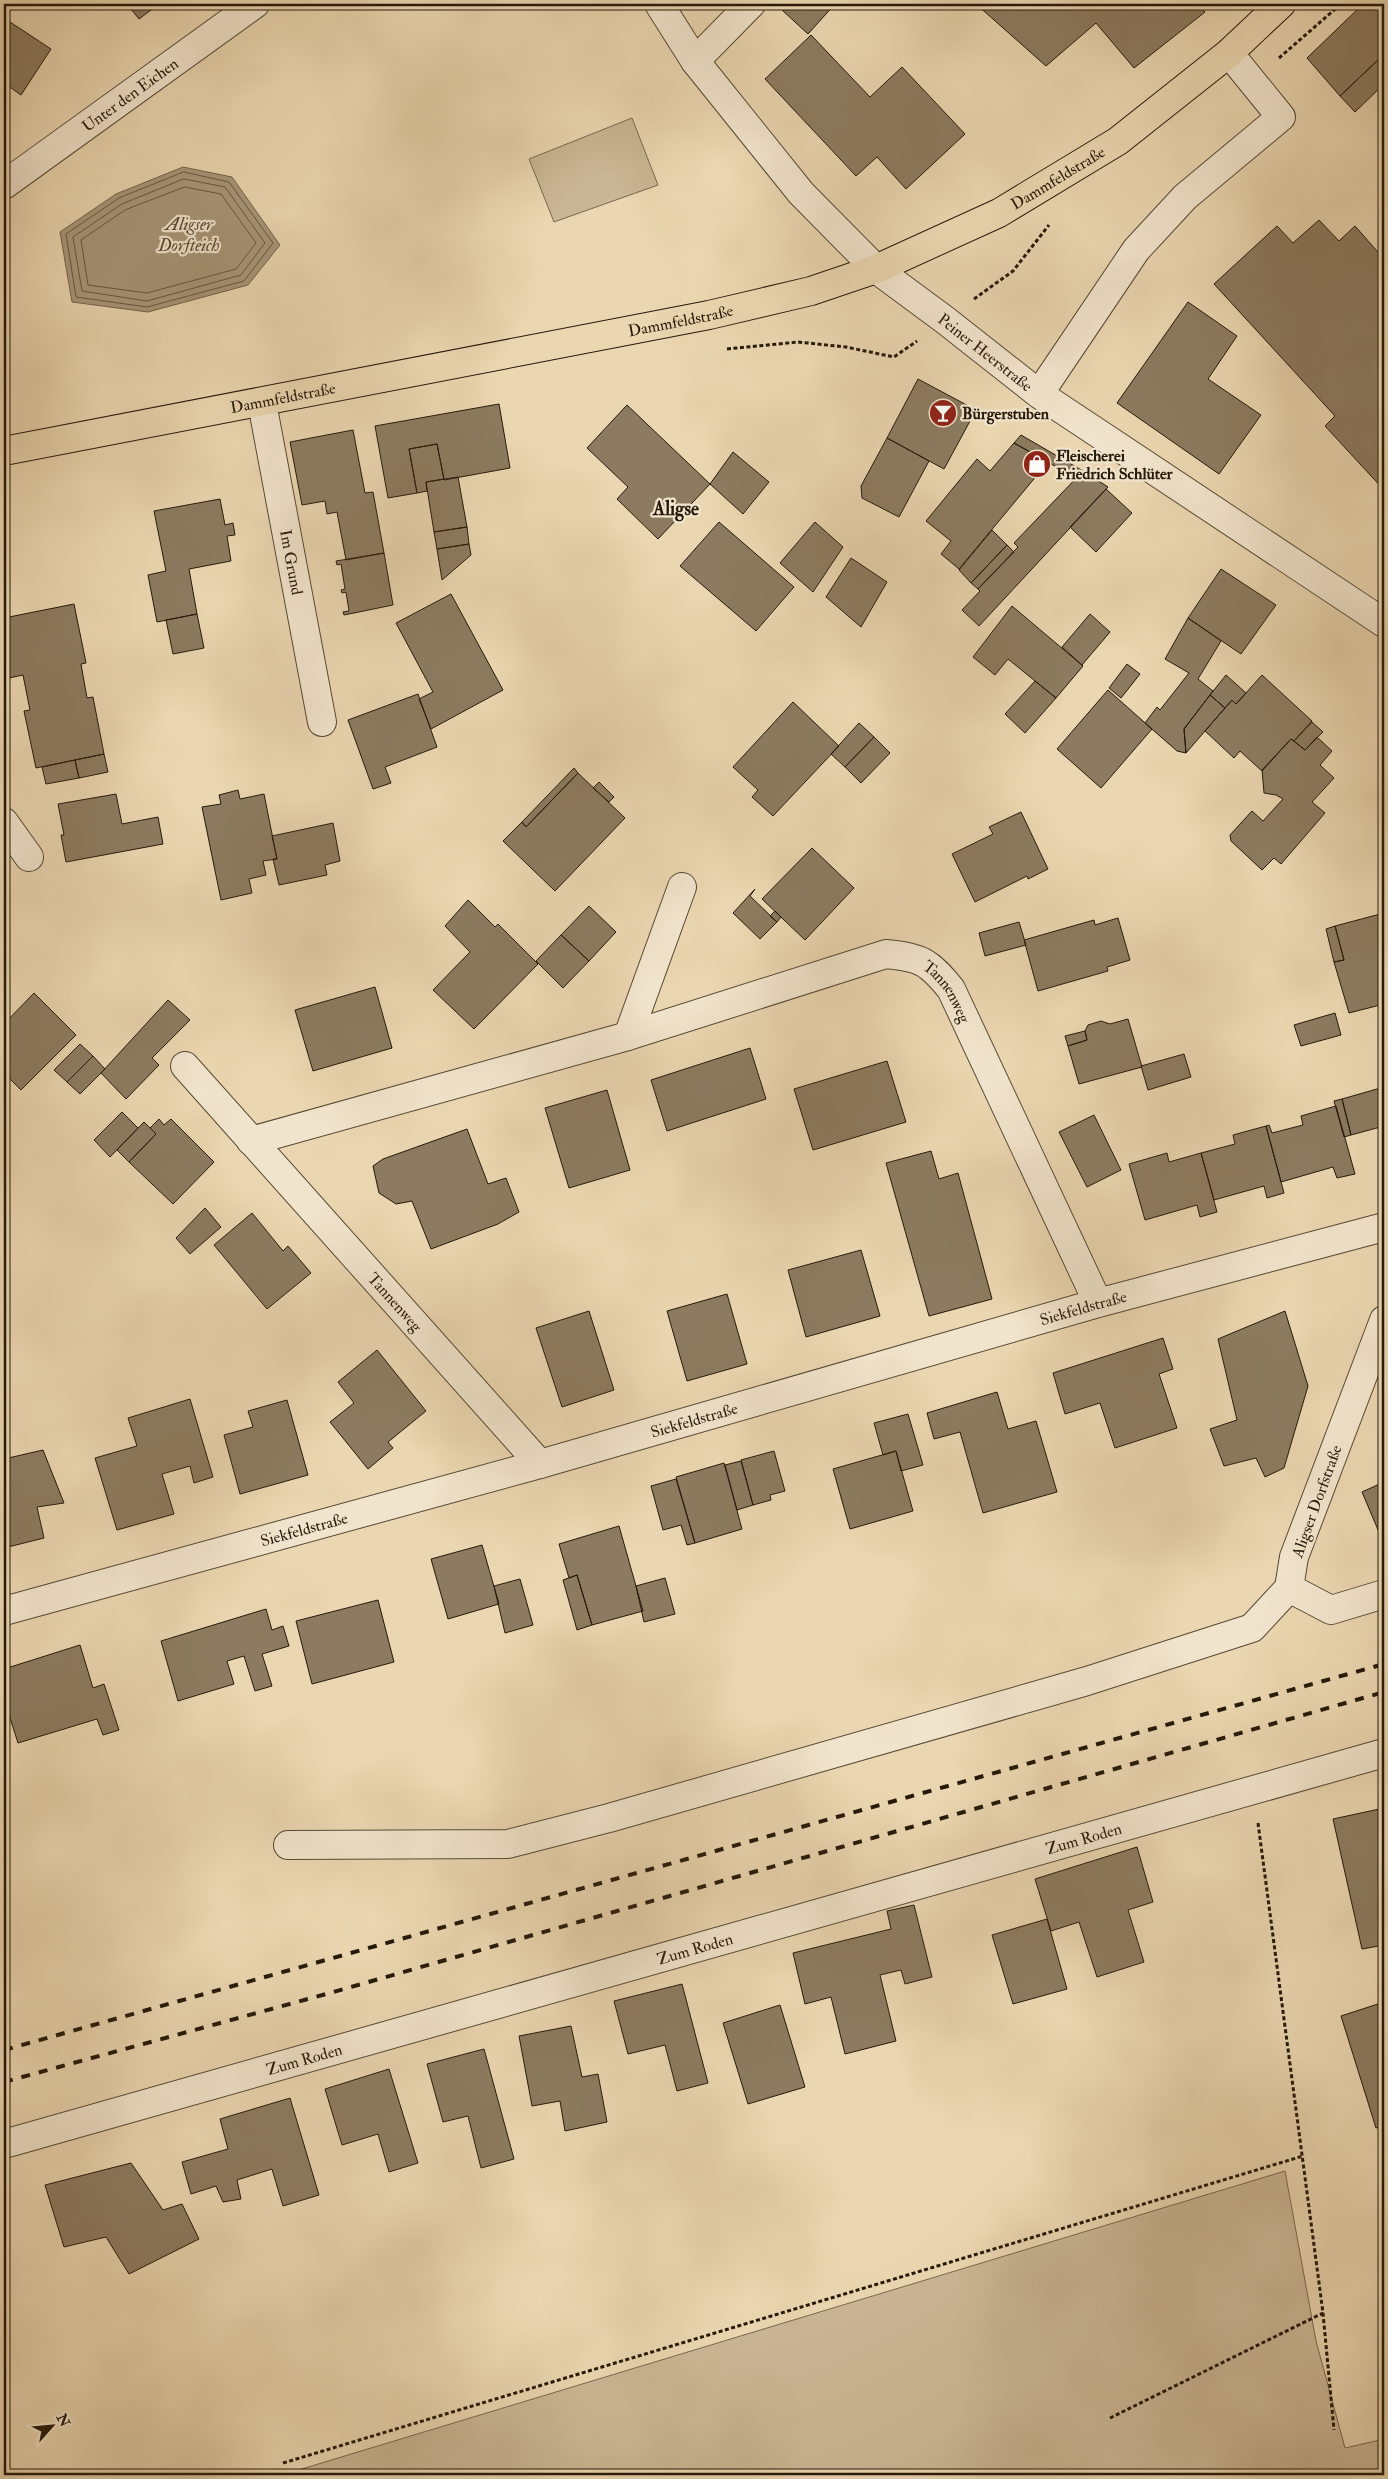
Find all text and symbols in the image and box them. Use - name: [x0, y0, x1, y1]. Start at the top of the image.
- street label: Unter den Eichen: [78, 54, 182, 137]
- street label: Dammfeldstraße: [1007, 142, 1109, 215]
- water label: Aligser Dorfteich: [157, 213, 220, 257]
- street label: Dammfeldstraße: [626, 301, 736, 341]
- street label: Peiner Heerstraße: [934, 309, 1037, 396]
- street label: Dammfeldstraße: [229, 378, 338, 418]
- bar icon: Bürgerstuben: [928, 398, 958, 428]
- place label: Bürgerstuben: [962, 404, 1050, 425]
- place label: Fleischerei Friedrich Schlüter: [1056, 446, 1174, 484]
- shop icon: Fleischerei Friedrich Schlüter: [1022, 449, 1052, 479]
- district label: Aligse: [652, 497, 699, 522]
- street label: Im Grund: [275, 528, 307, 597]
- street label: Tannenweg: [919, 956, 975, 1027]
- street label: Tannenweg: [363, 1269, 427, 1337]
- street label: Siekfeldstraße: [1038, 1287, 1129, 1330]
- street label: Siekfeldstraße: [648, 1398, 740, 1443]
- street label: Aligser Dorfstraße: [1287, 1442, 1347, 1561]
- street label: Siekfeldstraße: [258, 1508, 350, 1551]
- street label: Zum Roden: [1044, 1819, 1124, 1859]
- street label: Zum Roden: [655, 1929, 735, 1969]
- street label: Zum Roden: [264, 2040, 345, 2080]
- north arrow: [28, 2402, 78, 2452]
- text: N: [52, 2410, 74, 2430]

